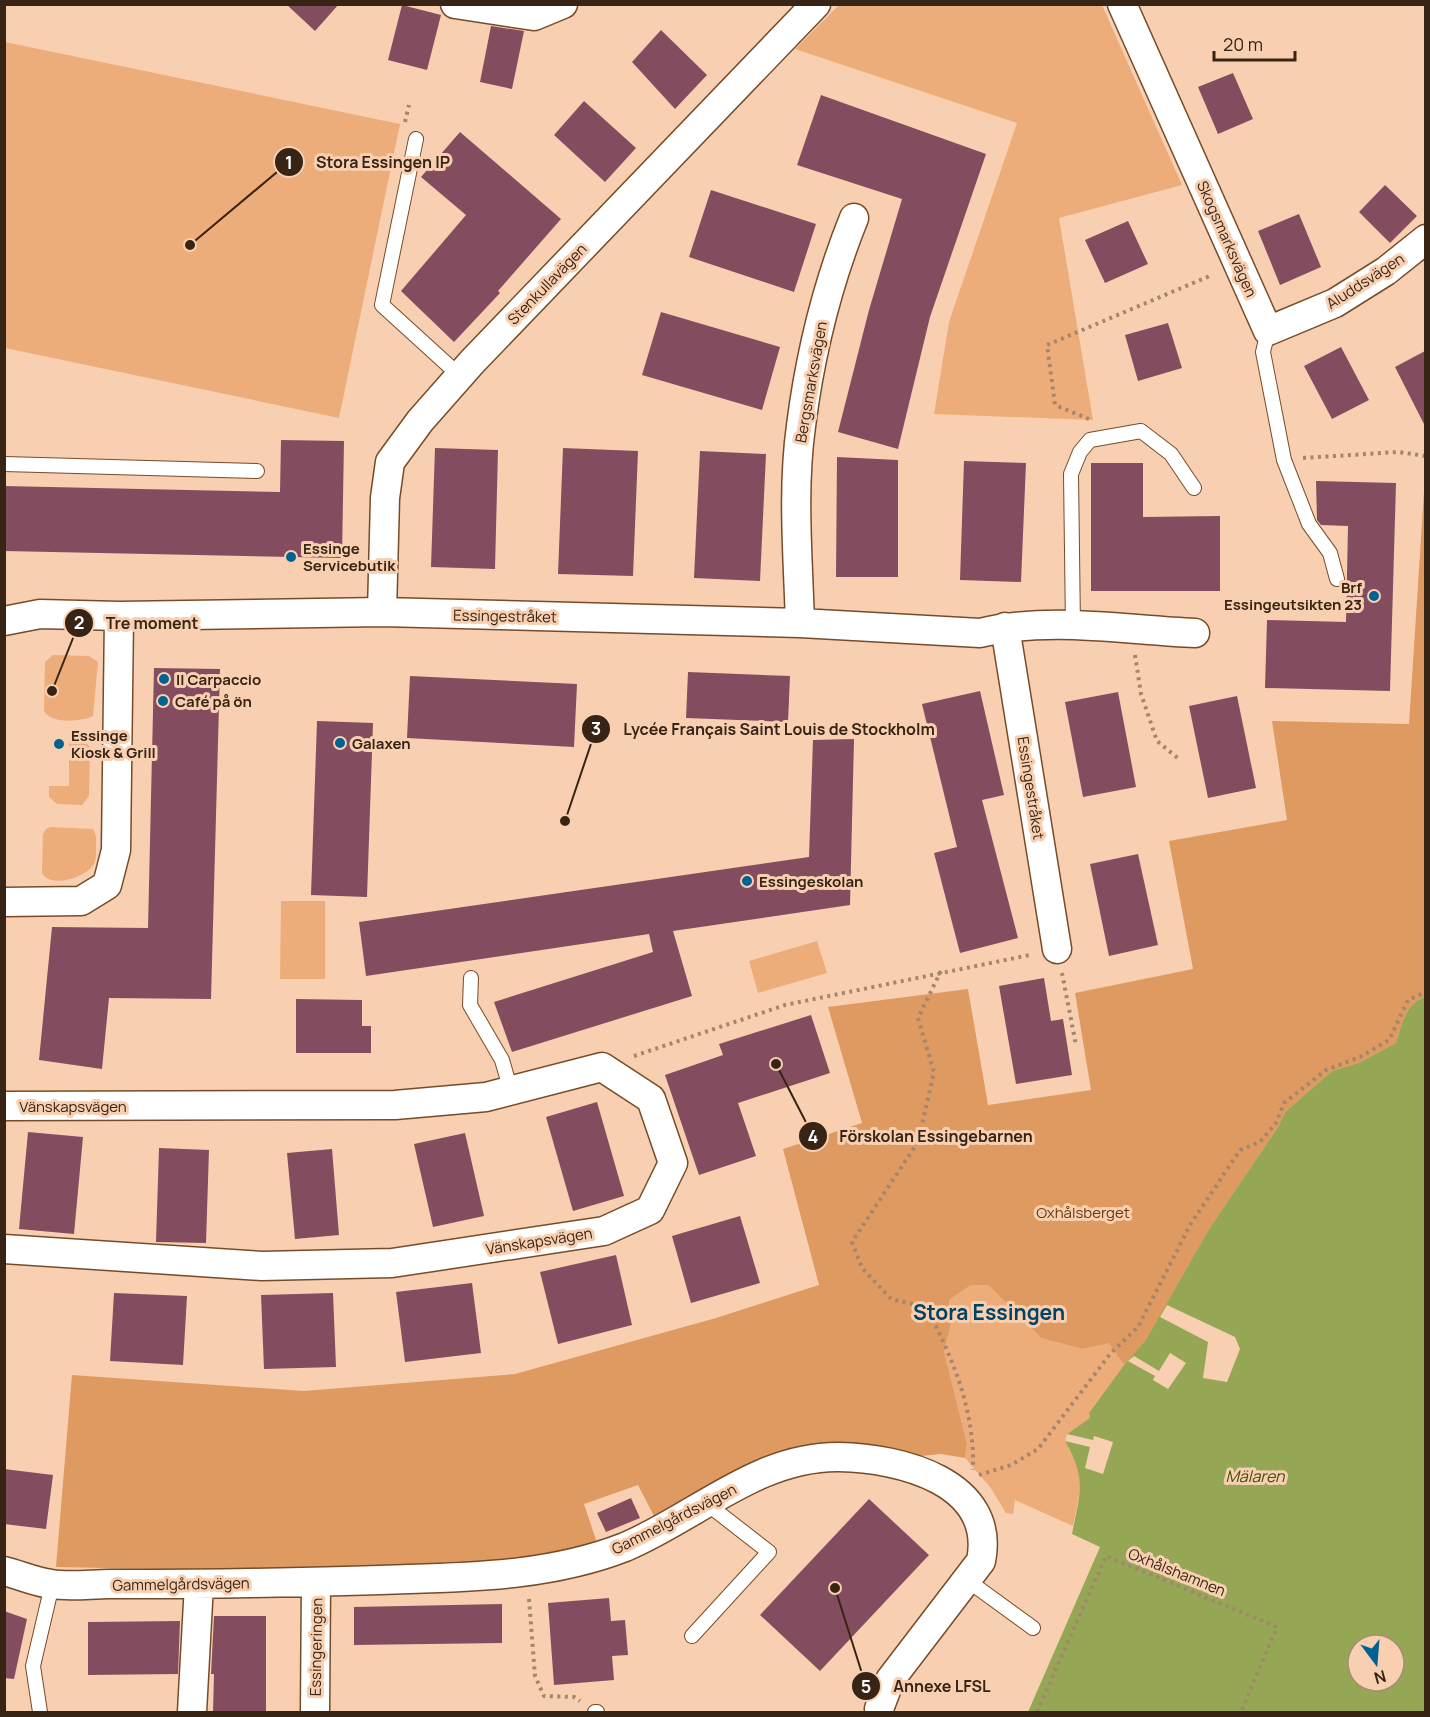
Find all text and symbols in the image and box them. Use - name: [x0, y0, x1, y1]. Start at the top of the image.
- scale bar: [1214, 24, 1295, 62]
- text: 20 m: [1223, 32, 1263, 56]
- callout: Stora Essingen IP: [274, 145, 462, 179]
- text: 1: [285, 150, 293, 174]
- text: Stora Essingen IP: [316, 151, 450, 173]
- street label: Skogsmarksvägen: [1192, 177, 1262, 301]
- street label: Stenkullavägen: [503, 239, 591, 329]
- street label: Aluddsvägen: [1322, 248, 1408, 314]
- street label: Bergsmarksvägen: [790, 320, 832, 444]
- place label: Essinge Servicebutik: [303, 538, 396, 576]
- marker: Essinge Servicebutik: [284, 550, 298, 564]
- place label: Brf Essingeutsikten 23: [1224, 577, 1362, 615]
- marker: Brf Essingeutsikten 23: [1367, 589, 1381, 603]
- street label: Essingestråket: [453, 605, 557, 627]
- callout: Tre moment: [64, 606, 211, 640]
- text: 2: [74, 610, 84, 634]
- text: Tre moment: [106, 612, 198, 634]
- place label: Il Carpaccio: [176, 669, 261, 690]
- marker: Il Carpaccio: [157, 672, 171, 686]
- place label: Café på ön: [175, 691, 252, 712]
- marker: Café på ön: [156, 694, 170, 708]
- callout: Lycée Français Saint Louis de Stockholm: [581, 712, 947, 746]
- text: 3: [591, 716, 601, 740]
- text: Lycée Français Saint Louis de Stockholm: [623, 718, 935, 740]
- place label: Essinge Kiosk & Grill: [71, 725, 156, 763]
- place label: Galaxen: [352, 733, 411, 754]
- street label: Essingestråket: [1013, 735, 1049, 841]
- marker: Galaxen: [333, 736, 347, 750]
- marker: Essinge Kiosk & Grill: [52, 737, 66, 751]
- place label: Essingeskolan: [759, 871, 863, 892]
- marker: Essingeskolan: [740, 874, 754, 888]
- street label: Vänskapsvägen: [19, 1096, 127, 1117]
- callout: Förskolan Essingebarnen: [798, 1119, 1045, 1153]
- text: 4: [808, 1124, 819, 1148]
- text: Förskolan Essingebarnen: [839, 1125, 1033, 1147]
- park label: Oxhålsberget: [1036, 1202, 1130, 1223]
- street label: Vänskapsvägen: [484, 1222, 594, 1260]
- district label: Stora Essingen: [913, 1298, 1065, 1326]
- water label: Mälaren: [1225, 1465, 1285, 1487]
- street label: Gammelgårdsvägen: [608, 1478, 740, 1560]
- street label: Oxhålshamnen: [1125, 1543, 1229, 1601]
- street label: Gammelgårdsvägen: [112, 1572, 250, 1596]
- street label: Essingeringen: [305, 1597, 327, 1696]
- north arrow: [1346, 1633, 1406, 1693]
- text: N: [1372, 1665, 1389, 1690]
- callout: Annexe LFSL: [851, 1669, 1002, 1703]
- text: 5: [861, 1674, 871, 1698]
- text: Annexe LFSL: [893, 1675, 991, 1697]

